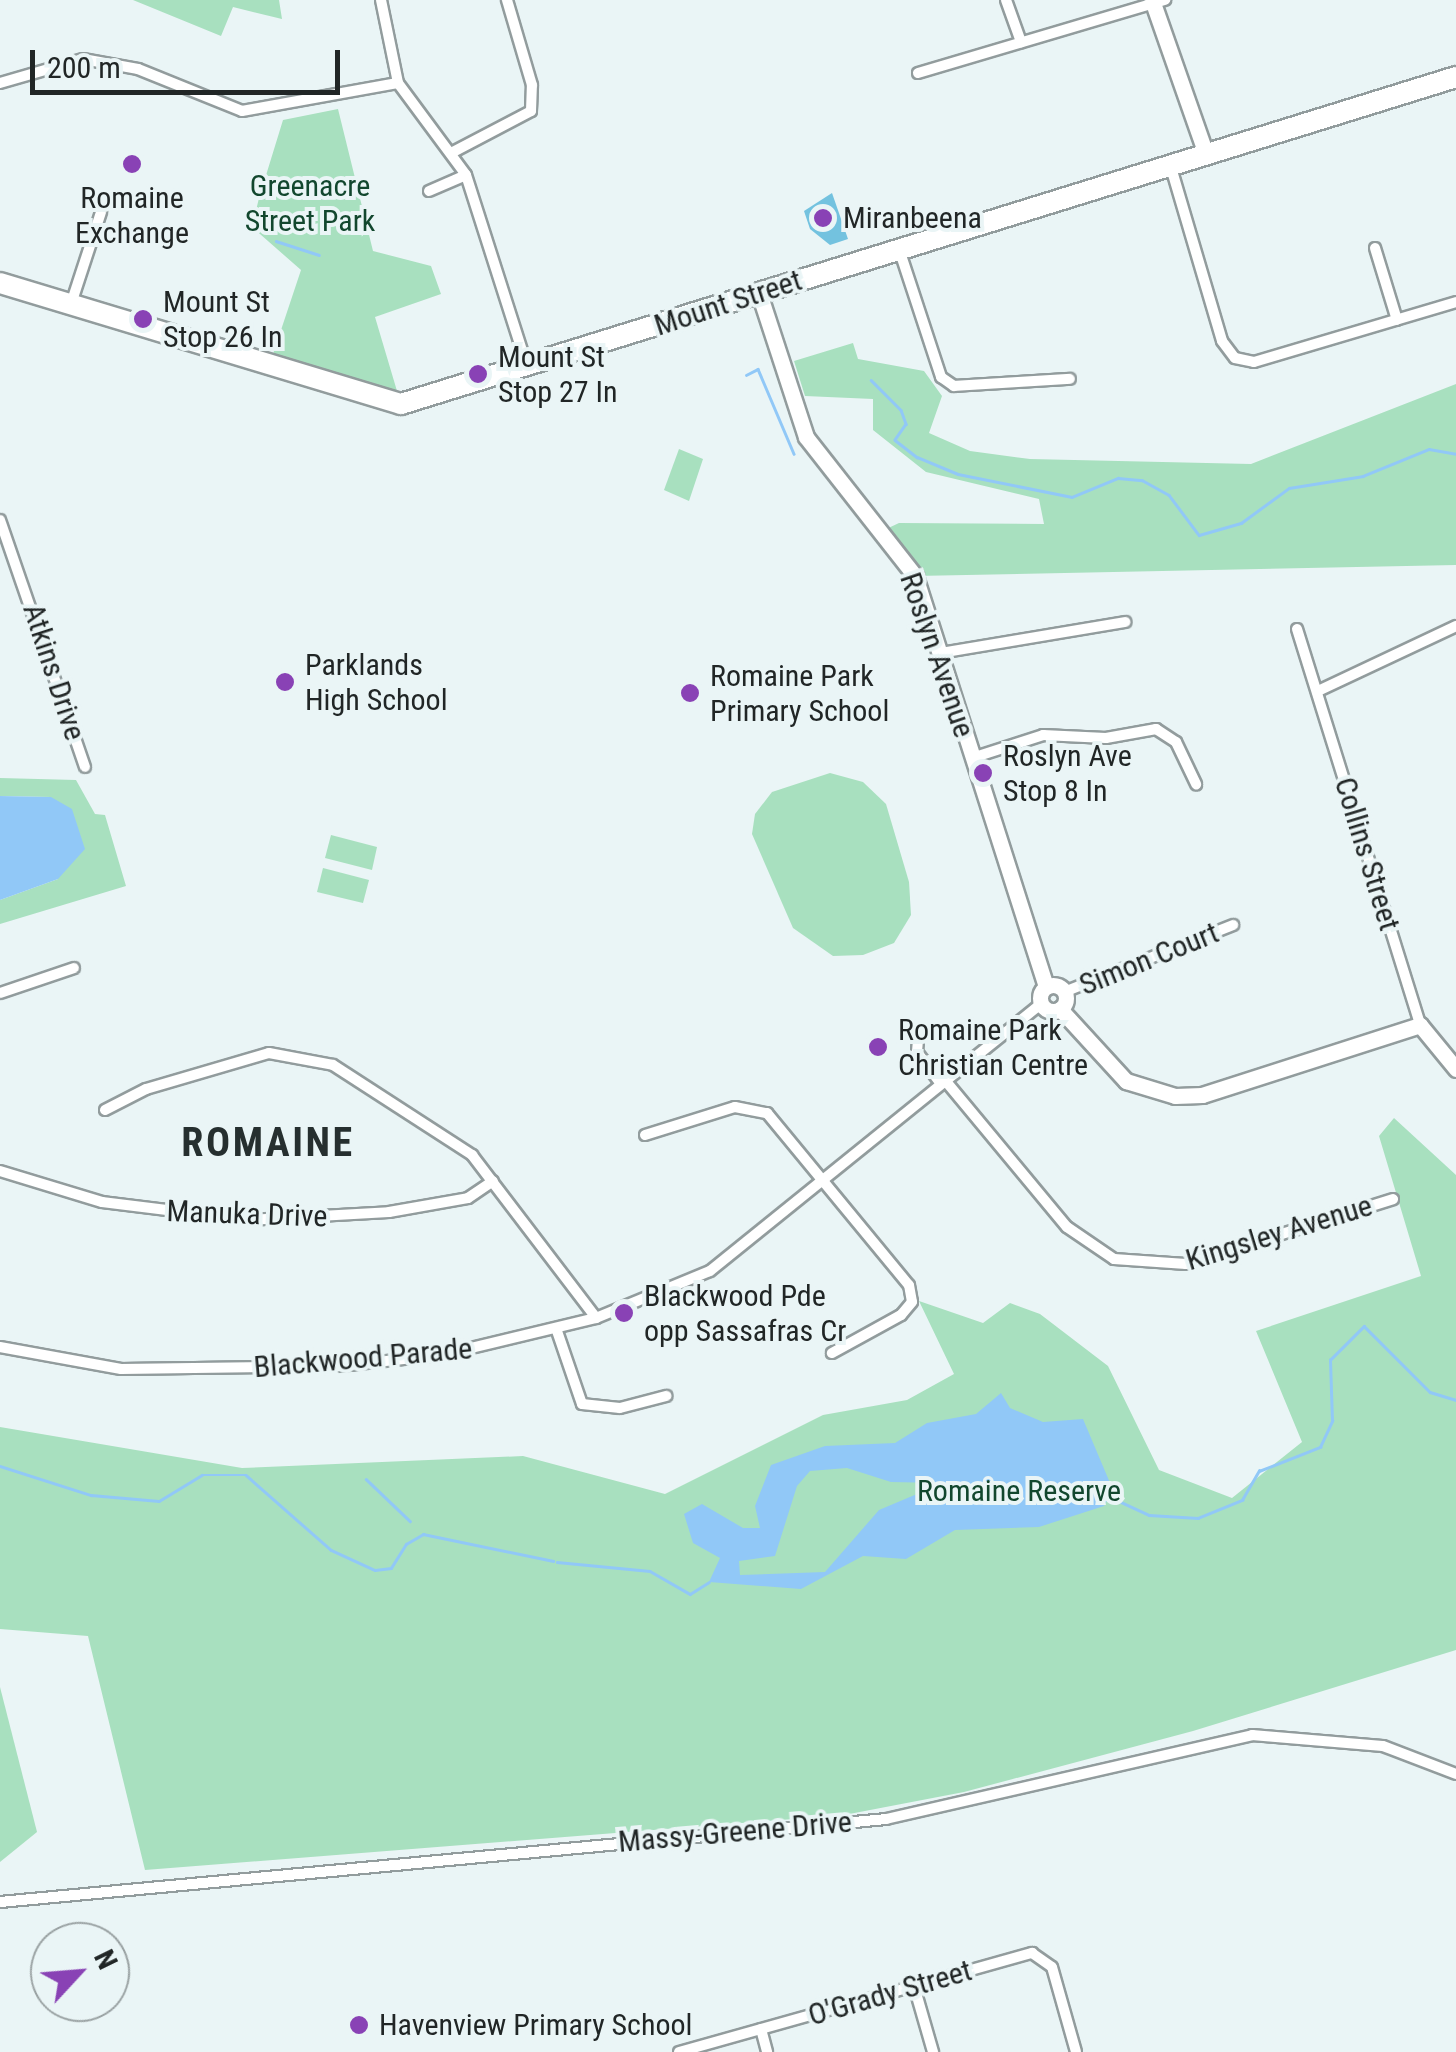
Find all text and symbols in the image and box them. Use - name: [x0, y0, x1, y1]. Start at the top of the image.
- scale bar: [35, 30, 345, 92]
- text: 200 m: [47, 50, 121, 85]
- marker: Romaine Exchange: [121, 153, 143, 175]
- park label: Greenacre Street Park: [245, 168, 375, 238]
- place label: Romaine Exchange: [75, 180, 189, 250]
- place label: Miranbeena: [843, 200, 982, 236]
- marker: Miranbeena: [812, 207, 834, 229]
- street label: Mount Street: [650, 262, 806, 344]
- place label: Mount St Stop 26 In: [163, 284, 282, 354]
- marker: Mount St Stop 26 In: [132, 308, 154, 330]
- place label: Mount St Stop 27 In: [498, 339, 617, 410]
- marker: Mount St Stop 27 In: [467, 363, 489, 385]
- street label: Roslyn Avenue: [892, 568, 982, 742]
- street label: Atkins Drive: [15, 599, 93, 745]
- place label: Parklands High School: [305, 647, 448, 718]
- place label: Romaine Park Primary School: [710, 658, 889, 728]
- marker: Parklands High School: [274, 671, 296, 693]
- marker: Romaine Park Primary School: [679, 682, 701, 704]
- place label: Roslyn Ave Stop 8 In: [1003, 738, 1132, 808]
- marker: Roslyn Ave Stop 8 In: [972, 762, 994, 784]
- street label: Collins Street: [1327, 773, 1407, 935]
- street label: Simon Court: [1074, 915, 1224, 1003]
- place label: Romaine Park Christian Centre: [898, 1012, 1088, 1082]
- marker: Romaine Park Christian Centre: [867, 1036, 889, 1058]
- district label: ROMAINE: [181, 1119, 355, 1167]
- street label: Kingsley Avenue: [1182, 1188, 1376, 1278]
- street label: Manuka Drive: [166, 1193, 328, 1235]
- place label: Blackwood Pde opp Sassafras Cr: [644, 1278, 846, 1348]
- marker: Blackwood Pde opp Sassafras Cr: [613, 1302, 635, 1324]
- street label: Blackwood Parade: [252, 1331, 474, 1385]
- park label: Romaine Reserve: [917, 1473, 1121, 1509]
- street label: Massy-Greene Drive: [617, 1804, 853, 1860]
- north arrow: [30, 1922, 130, 2022]
- text: N: [87, 1945, 124, 1974]
- street label: O'Grady Street: [804, 1952, 976, 2034]
- place label: Havenview Primary School: [379, 2007, 692, 2043]
- marker: Havenview Primary School: [348, 2014, 370, 2036]

